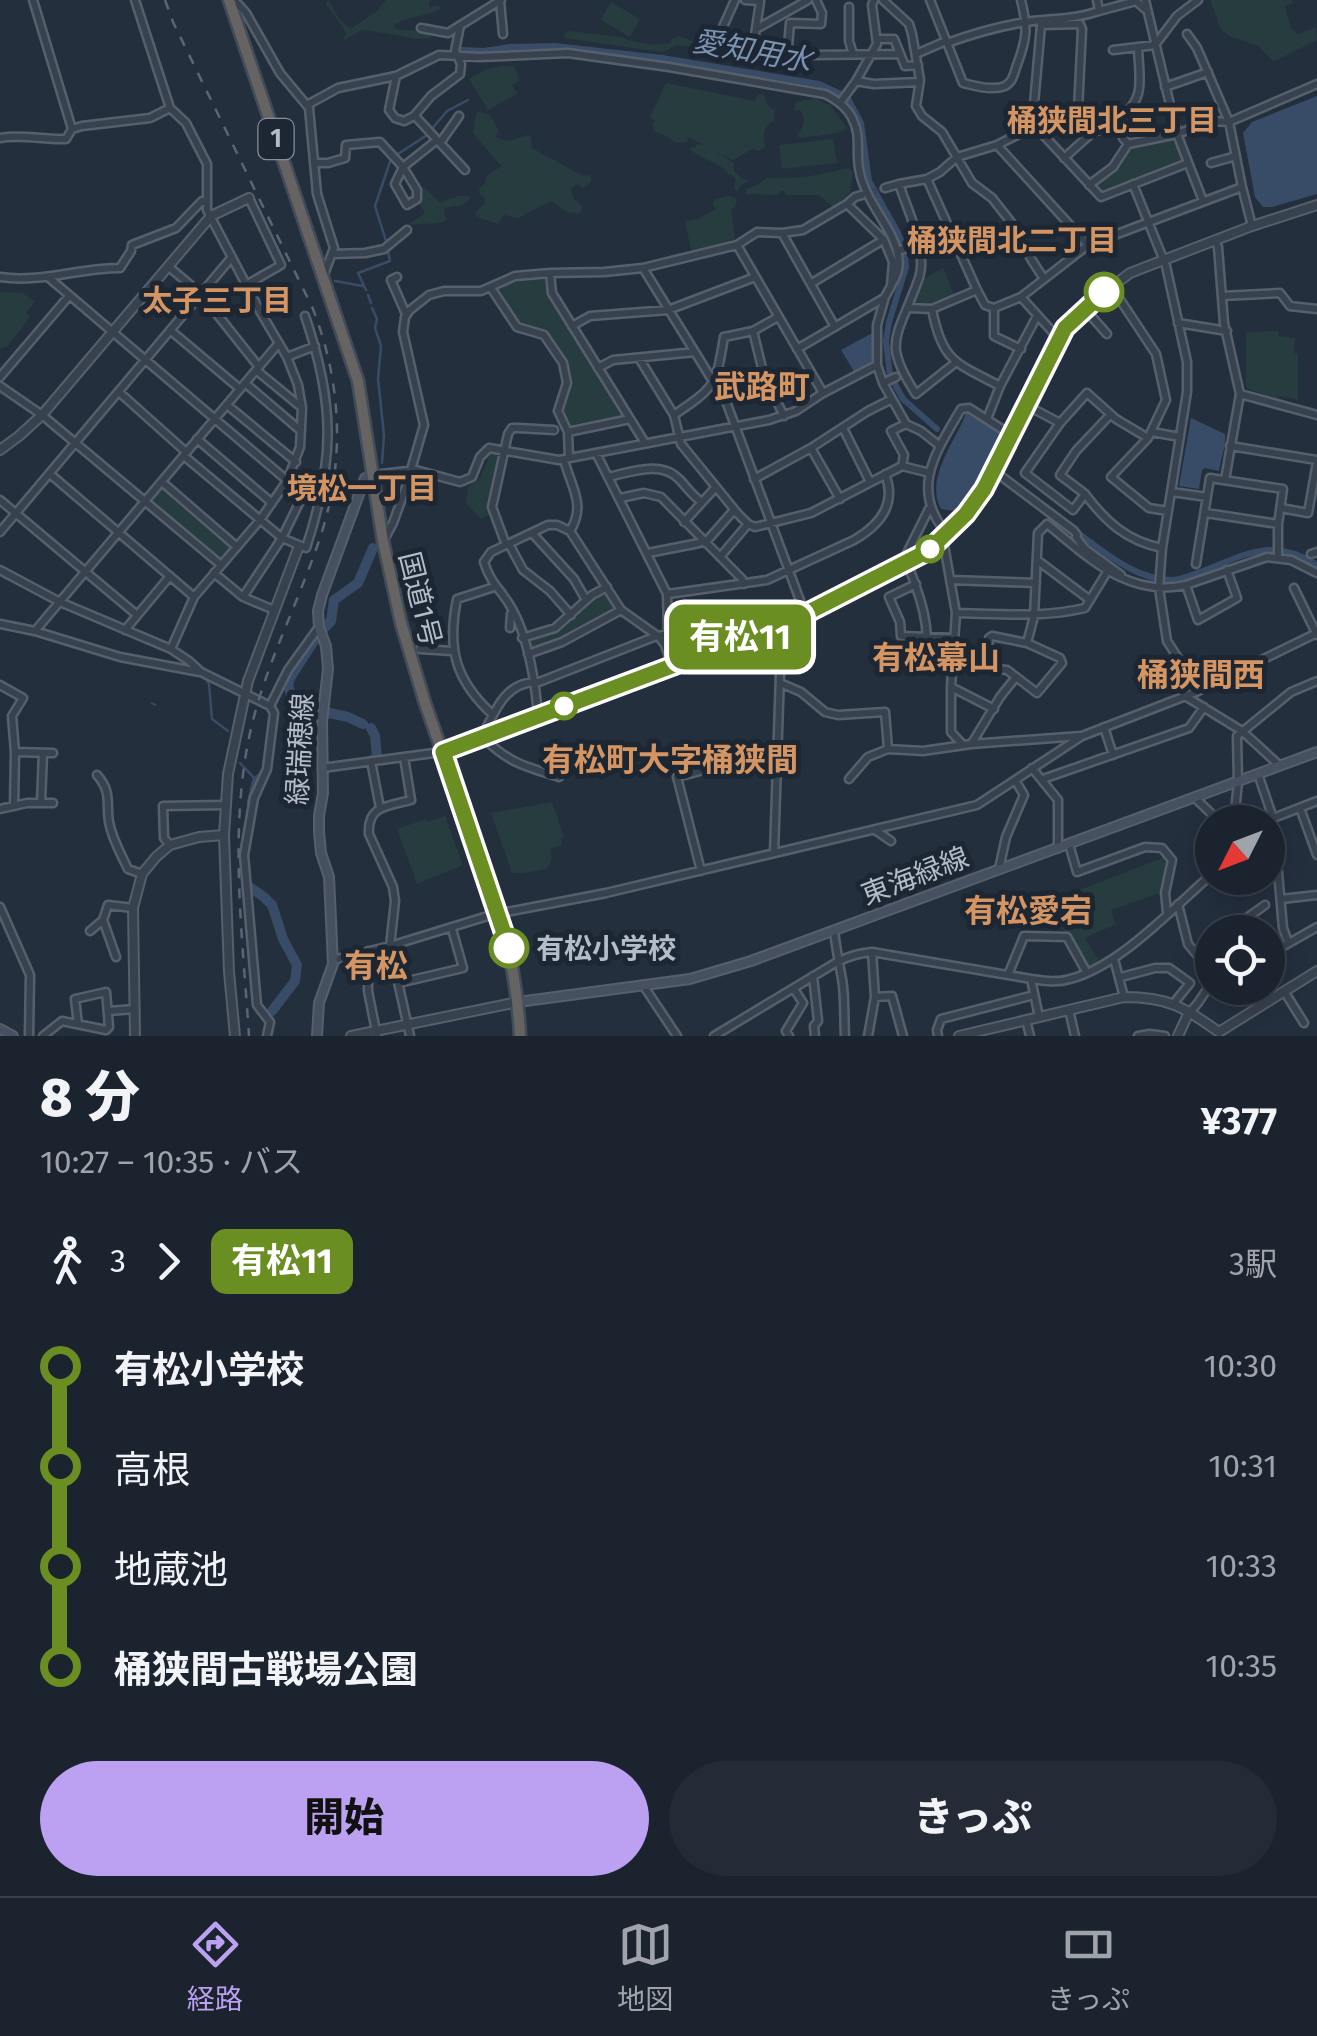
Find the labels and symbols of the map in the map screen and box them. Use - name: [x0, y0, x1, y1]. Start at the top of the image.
- water label: 愛知用水: [690, 23, 817, 80]
- district label: 桶狭間北三丁目: [1007, 103, 1217, 139]
- road number: 1: [258, 119, 294, 159]
- district label: 桶狭間北二丁目: [907, 223, 1117, 259]
- unlabelled marker: [1085, 273, 1123, 311]
- district label: 太子三丁目: [142, 283, 292, 319]
- district label: 武路町: [714, 368, 810, 406]
- district label: 境松一丁目: [287, 471, 437, 507]
- unlabelled marker: [917, 536, 943, 562]
- street label: 国道1号: [392, 548, 448, 650]
- line badge: 有松11: [670, 604, 810, 670]
- district label: 有松幕山: [872, 639, 1000, 677]
- district label: 桶狭間西: [1137, 656, 1265, 694]
- street label: 緑瑞穂線: [281, 692, 319, 806]
- unlabelled marker: [551, 693, 577, 719]
- district label: 有松町大字桶狭間: [542, 741, 798, 779]
- north arrow: [1195, 805, 1285, 895]
- street label: 東海緑線: [857, 841, 973, 911]
- district label: 有松愛宕: [964, 892, 1092, 930]
- marker: 有松小学校: [490, 929, 528, 967]
- place label: 有松小学校: [536, 932, 676, 965]
- district label: 有松: [344, 947, 408, 985]

